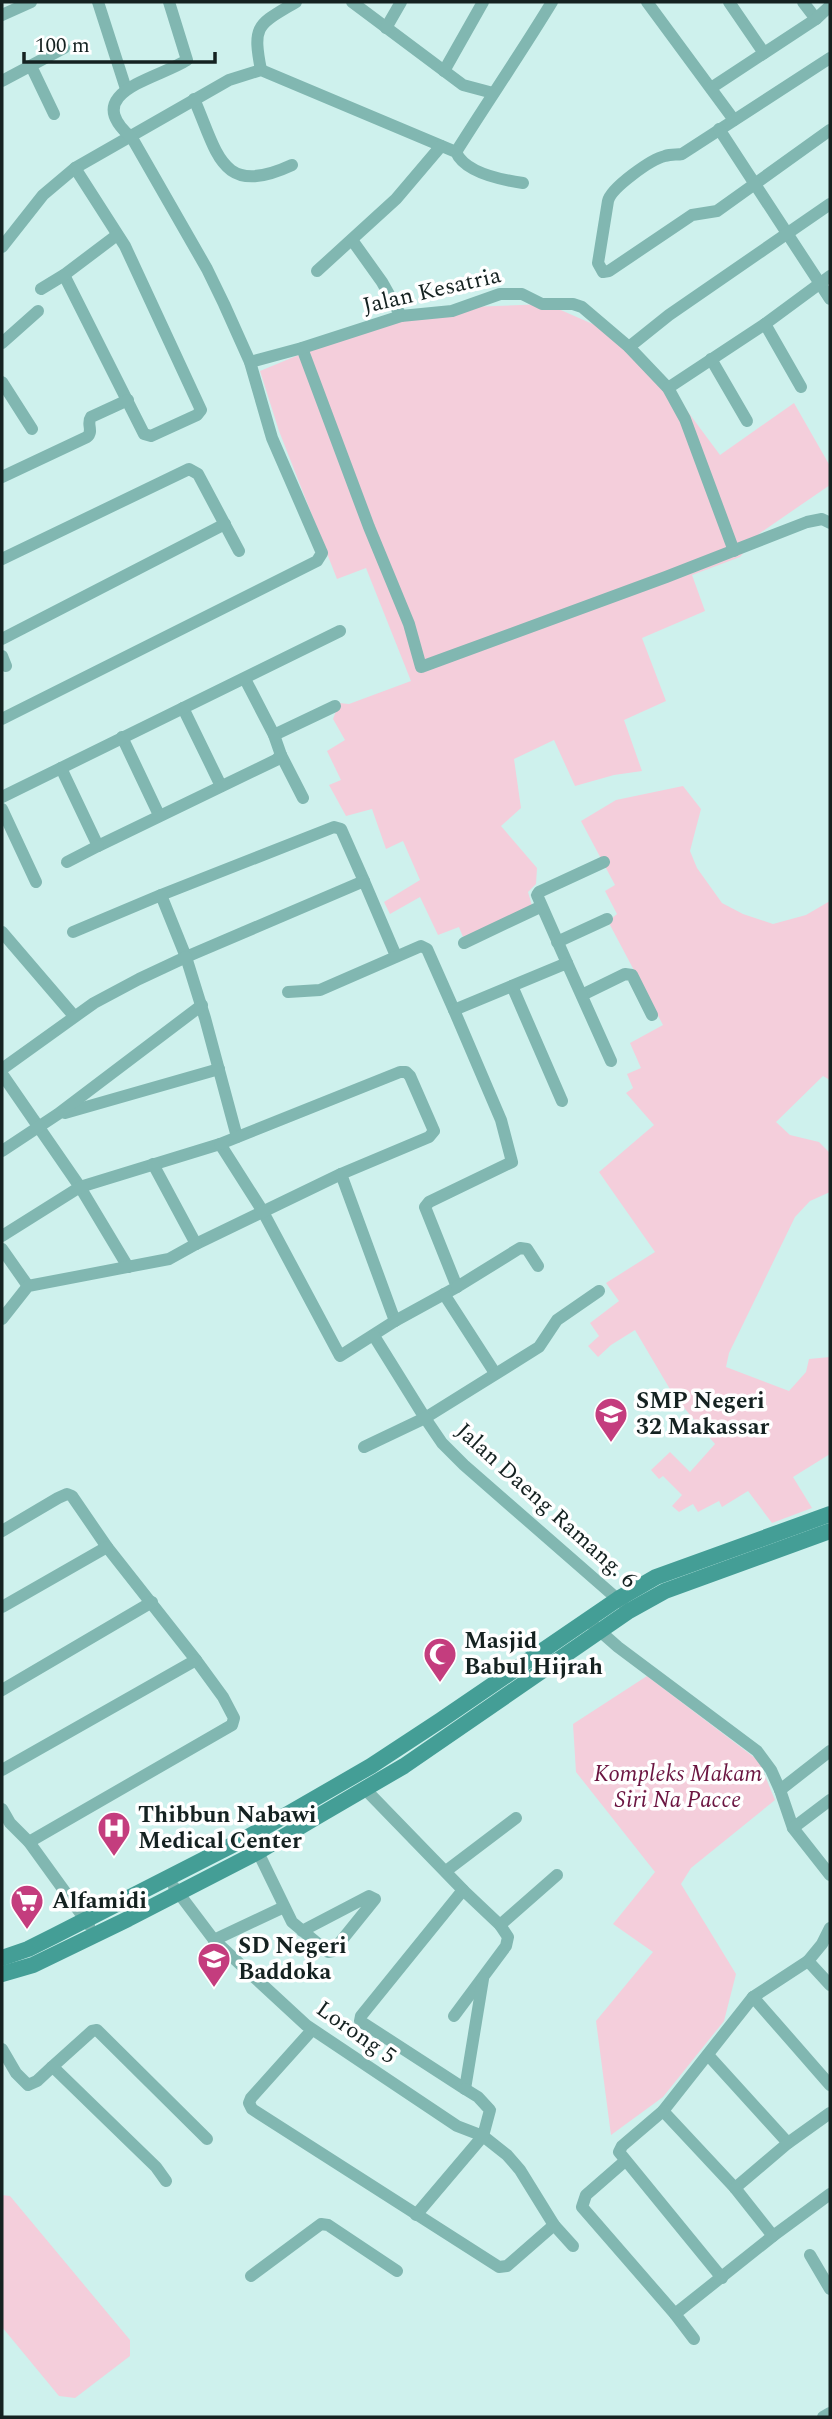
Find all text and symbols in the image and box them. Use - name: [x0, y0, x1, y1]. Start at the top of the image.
- scale bar: [24, 21, 215, 65]
- text: 100 m: [35, 30, 90, 62]
- street label: Jalan Kesatria: [359, 258, 505, 324]
- place label: SMP Negeri 32 Makassar: [636, 1384, 770, 1445]
- school or university icon: SMP Negeri 32 Makassar: [592, 1395, 630, 1444]
- street label: Jalan Daeng Ramang. 6: [447, 1415, 645, 1597]
- place label: Masjid Babul Hijrah: [464, 1624, 603, 1685]
- mosque icon: Masjid Babul Hijrah: [421, 1635, 459, 1684]
- park label: Kompleks Makam Siri Na Pacce: [594, 1757, 763, 1818]
- place label: Thibbun Nabawi Medical Center: [138, 1798, 316, 1859]
- hospital icon: Thibbun Nabawi Medical Center: [95, 1809, 133, 1858]
- supermarket icon: Alfamidi: [8, 1882, 46, 1931]
- place label: Alfamidi: [52, 1884, 147, 1919]
- place label: SD Negeri Baddoka: [238, 1929, 347, 1990]
- school or university icon: SD Negeri Baddoka: [195, 1940, 233, 1989]
- street label: Lorong 5: [308, 1992, 404, 2074]

